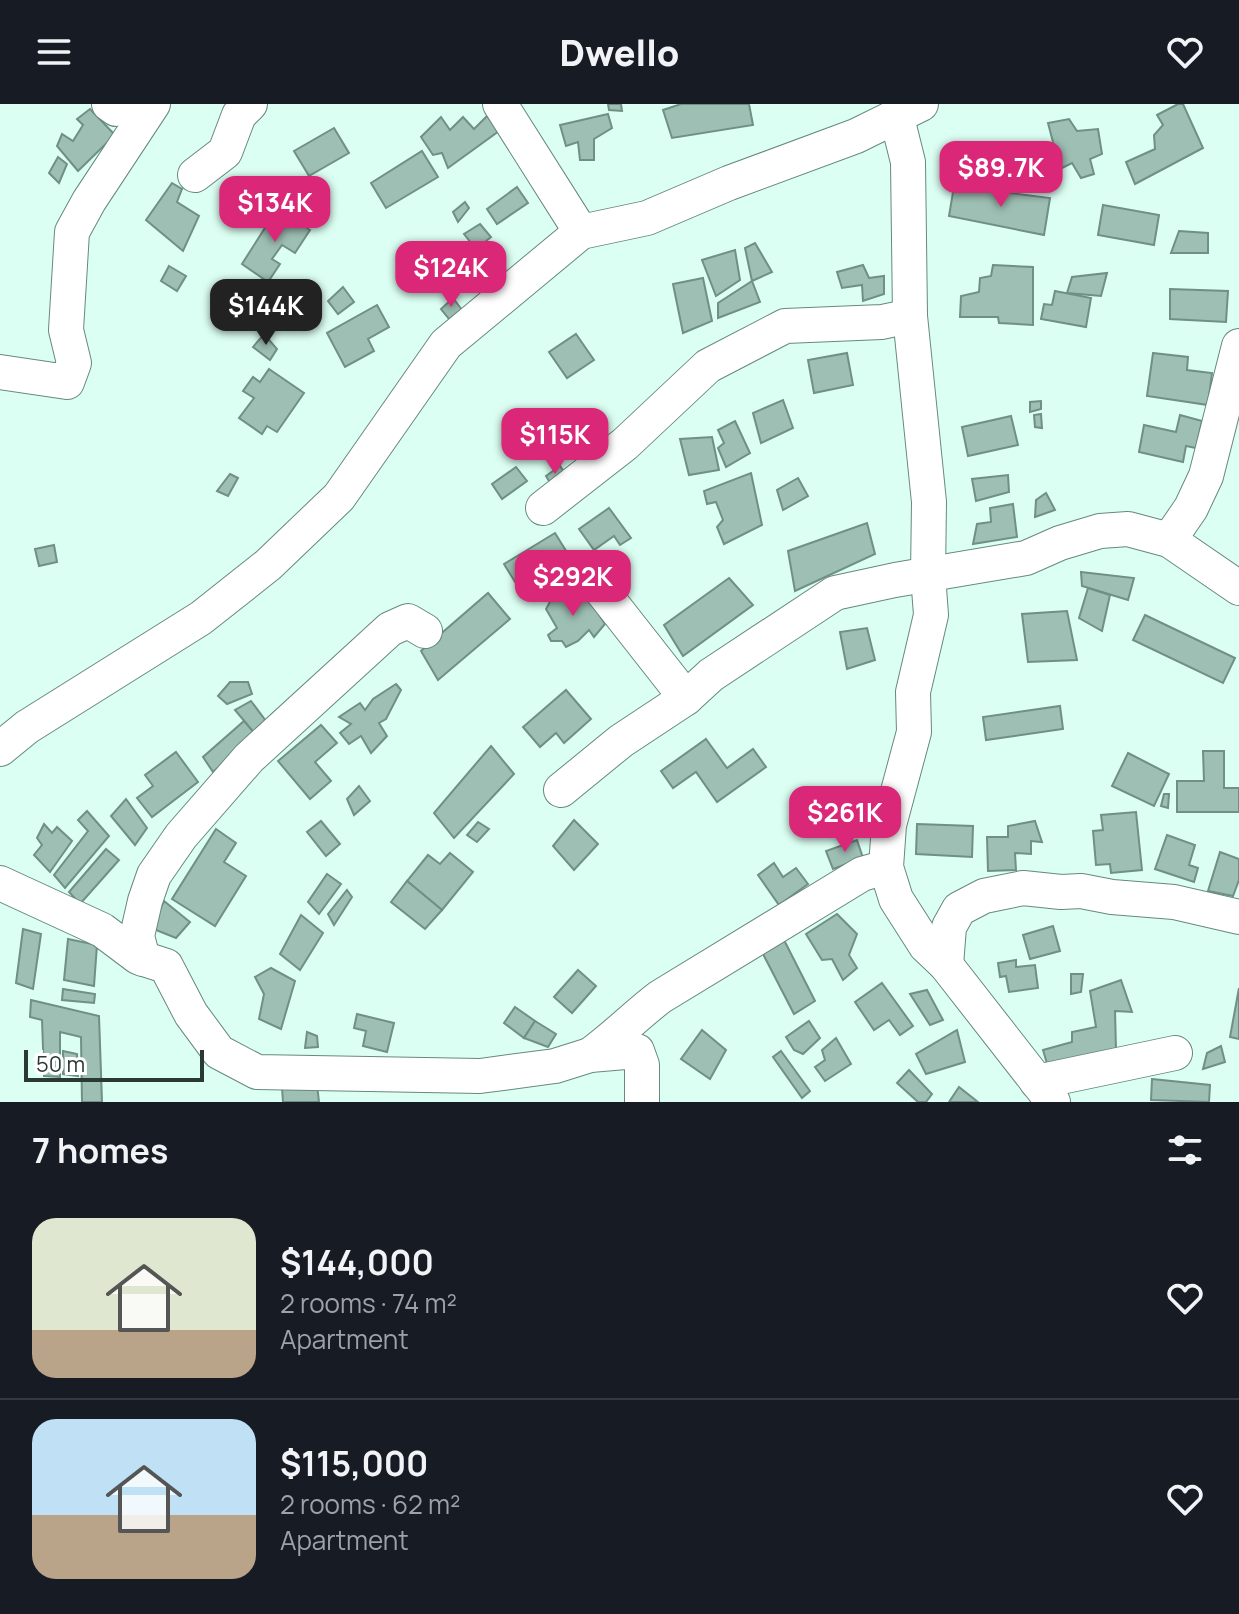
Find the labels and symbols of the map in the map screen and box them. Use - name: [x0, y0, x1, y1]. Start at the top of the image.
- pin: $89.7K: [936, 141, 1066, 209]
- pin: $134K: [219, 176, 331, 244]
- pin: $124K: [395, 241, 507, 309]
- pin: $144K: [210, 279, 322, 347]
- pin: $115K: [499, 408, 611, 476]
- pin: $292K: [517, 550, 629, 618]
- pin: $261K: [789, 786, 901, 854]
- scale bar: [24, 1046, 204, 1082]

